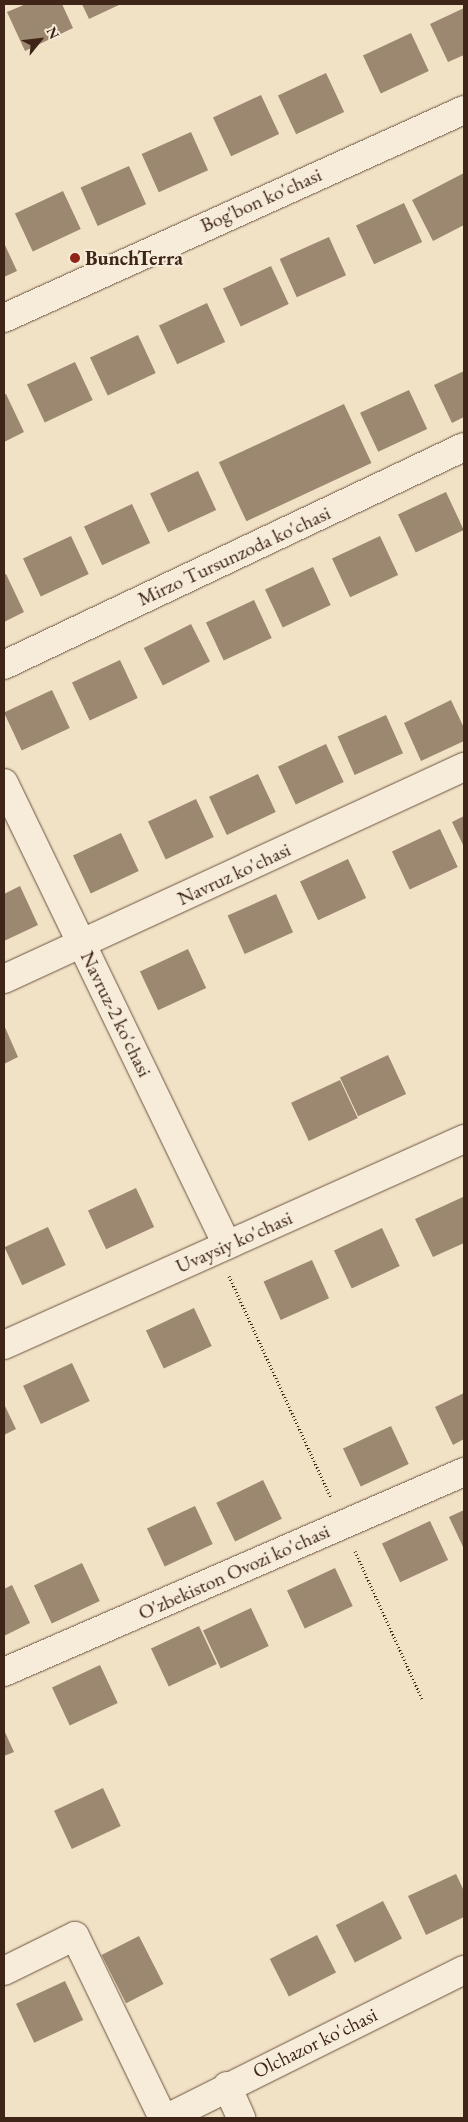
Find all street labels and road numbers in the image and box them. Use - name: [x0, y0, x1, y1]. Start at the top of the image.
- street label: Bog'bon ko'chasi: [197, 163, 325, 237]
- street label: Mirzo Tursunzoda ko'chasi: [134, 501, 334, 611]
- street label: Navruz ko'chasi: [174, 837, 294, 911]
- street label: Navruz-2 ko'chasi: [75, 947, 157, 1081]
- street label: Uvaysiy ko'chasi: [172, 1206, 296, 1278]
- street label: O'zbekiston Ovozi ko'chasi: [135, 1519, 333, 1625]
- street label: Olchazor ko'chasi: [249, 2003, 381, 2083]

